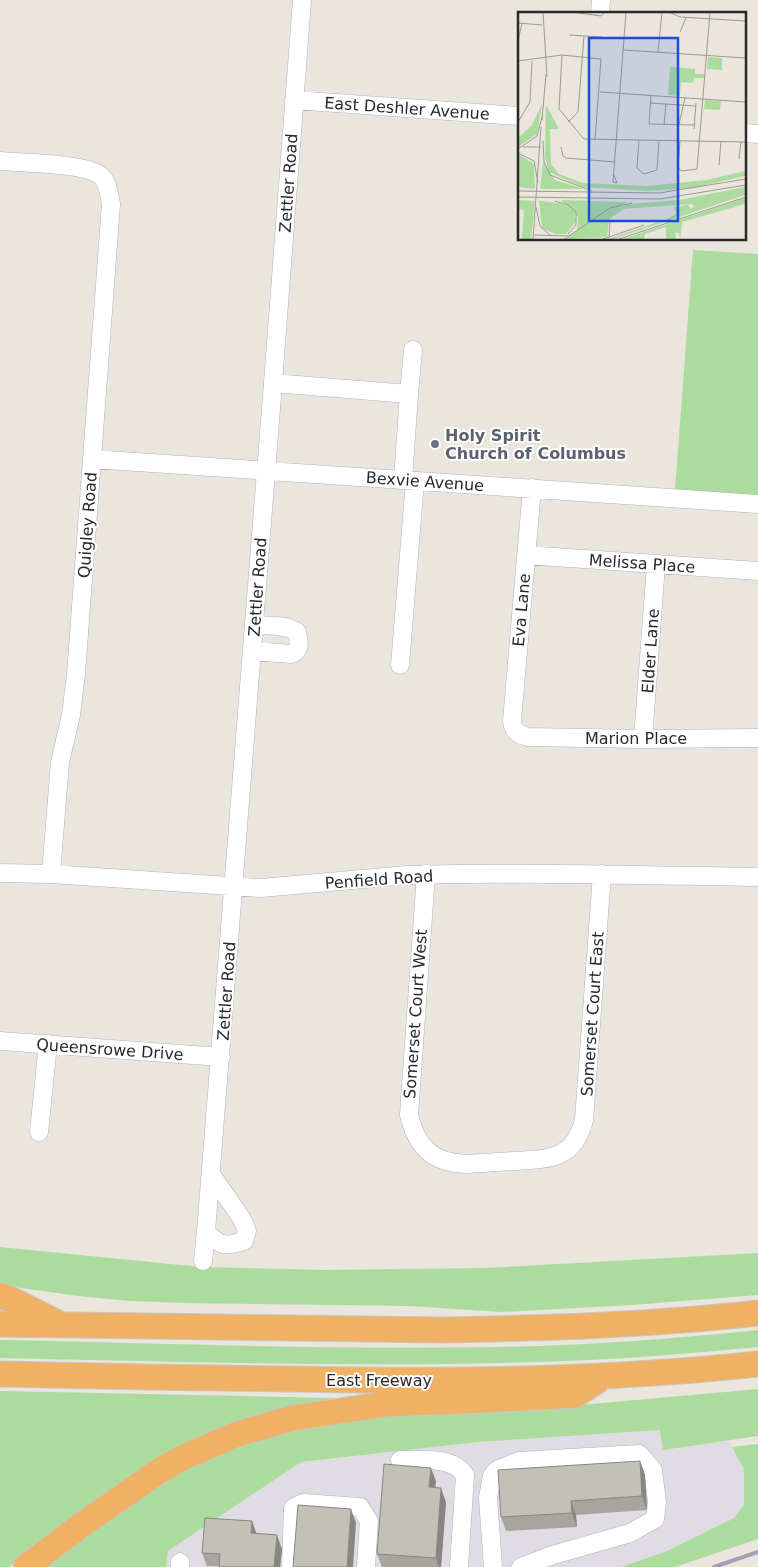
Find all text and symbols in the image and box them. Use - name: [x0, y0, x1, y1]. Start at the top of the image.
- inset map: [518, 12, 746, 240]
- street label: East Deshler Avenue: [324, 93, 490, 124]
- street label: Zettler Road: [276, 133, 301, 233]
- place label: Holy Spirit Church of Columbus: [445, 426, 626, 463]
- marker: Holy Spirit Church of Columbus: [429, 438, 441, 450]
- street label: Bexvie Avenue: [365, 468, 485, 495]
- street label: Quigley Road: [74, 471, 101, 579]
- street label: Zettler Road: [245, 537, 270, 637]
- street label: Melissa Place: [588, 550, 696, 577]
- street label: Eva Lane: [509, 573, 534, 647]
- street label: Elder Lane: [638, 608, 663, 694]
- street label: Marion Place: [585, 729, 687, 748]
- street label: Penfield Road: [324, 866, 434, 893]
- street label: Somerset Court West: [400, 929, 431, 1099]
- street label: Somerset Court East: [577, 931, 608, 1097]
- street label: Zettler Road: [214, 941, 239, 1041]
- street label: Queensrowe Drive: [36, 1035, 184, 1064]
- street label: East Freeway: [326, 1371, 432, 1390]

